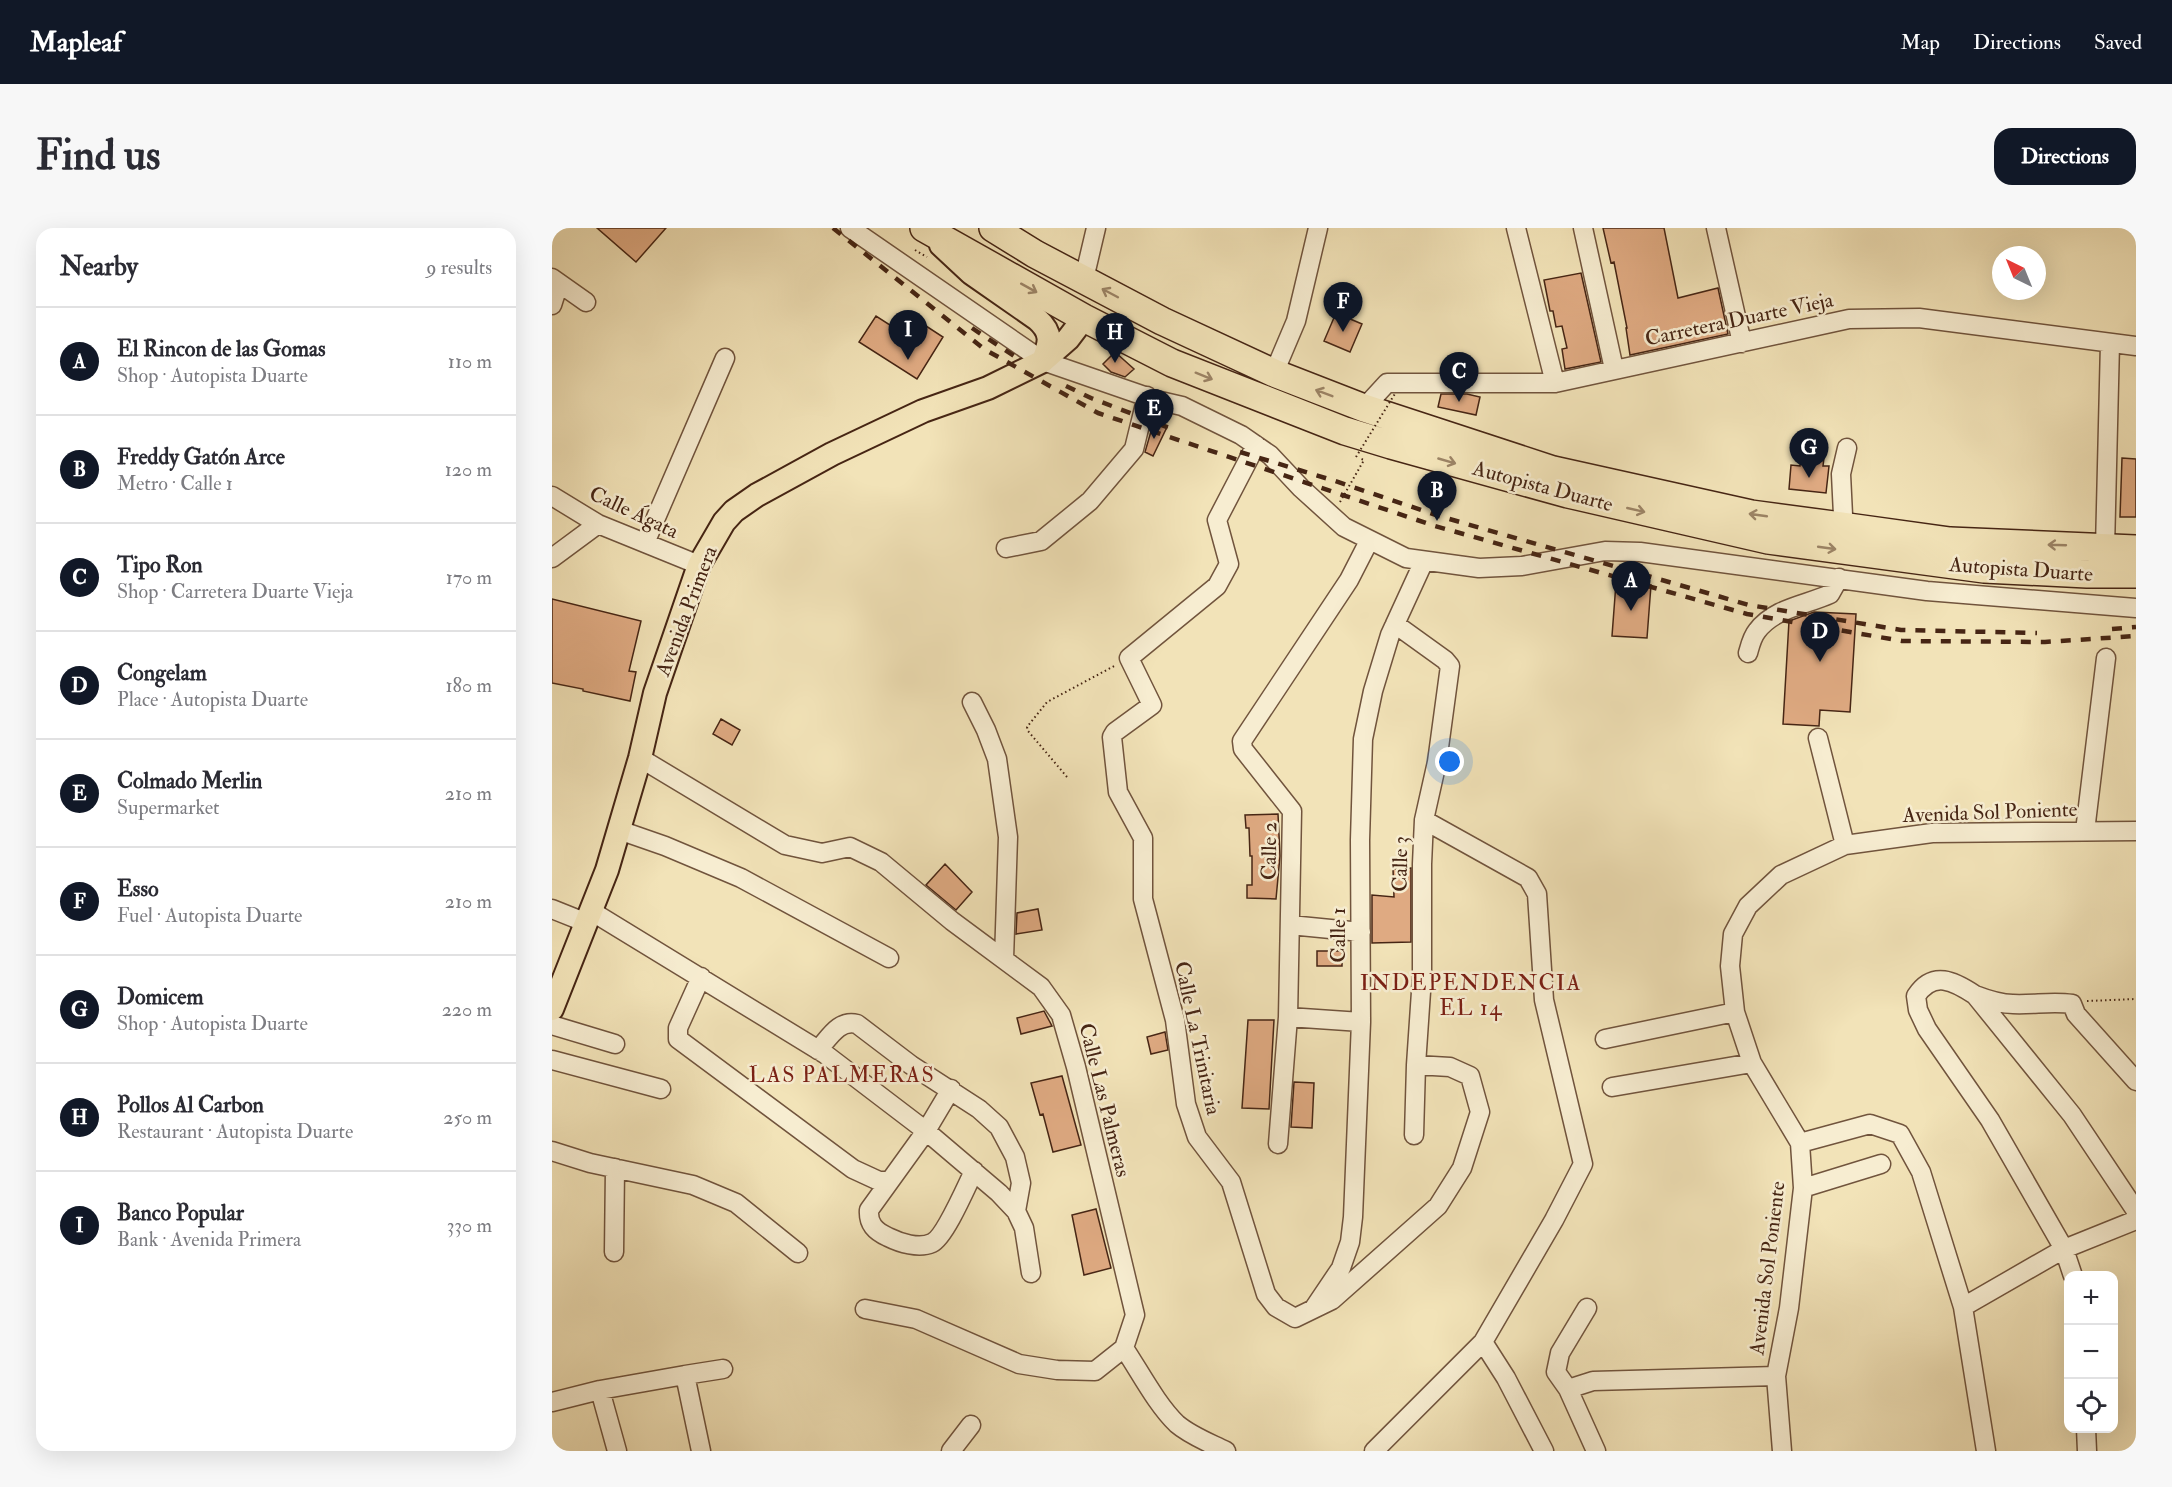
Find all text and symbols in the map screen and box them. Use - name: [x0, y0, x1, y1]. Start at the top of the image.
- text: Mapleaf: [30, 25, 122, 60]
- text: Map: [1900, 29, 1940, 56]
- text: Directions: [1973, 29, 2061, 56]
- text: Saved: [2094, 29, 2142, 56]
- button: Directions: [1994, 128, 2136, 185]
- text: Find us: [36, 130, 160, 182]
- north arrow: [1992, 246, 2046, 300]
- text: Nearby: [60, 251, 138, 283]
- text: 9 results: [426, 255, 492, 280]
- pin: F: [1324, 282, 1362, 332]
- one-way arrow: [1020, 283, 1038, 294]
- street label: Carretera Duarte Vieja: [1643, 286, 1836, 353]
- one-way arrow: [1101, 287, 1119, 298]
- pin: I: [888, 310, 928, 360]
- pin: H: [1096, 314, 1134, 363]
- text: El Rincon de las Gomas: [117, 335, 326, 363]
- text: A: [73, 349, 86, 374]
- text: 110 m: [448, 349, 492, 374]
- pin: C: [1440, 352, 1478, 402]
- text: Shop · Autopista Duarte: [117, 363, 308, 388]
- one-way arrow: [1194, 371, 1212, 382]
- one-way arrow: [1316, 387, 1334, 398]
- pin: E: [1134, 390, 1174, 439]
- pin: G: [1790, 428, 1828, 478]
- text: Freddy Gatón Arce: [117, 443, 285, 471]
- street label: Autopista Duarte: [1469, 455, 1616, 518]
- one-way arrow: [1438, 456, 1457, 467]
- text: B: [73, 457, 86, 482]
- text: 120 m: [445, 457, 492, 482]
- text: Metro · Calle 1: [117, 471, 233, 496]
- pin: B: [1418, 472, 1456, 521]
- street label: Calle Ágata: [585, 480, 683, 545]
- one-way arrow: [1626, 504, 1645, 516]
- one-way arrow: [1749, 509, 1769, 520]
- one-way arrow: [2047, 540, 2067, 551]
- street label: Avenida Primera: [649, 542, 724, 681]
- one-way arrow: [1817, 542, 1837, 553]
- text: Tipo Ron: [117, 551, 203, 579]
- street label: Autopista Duarte: [1947, 551, 2094, 588]
- pin: A: [1612, 562, 1650, 611]
- text: C: [72, 565, 87, 590]
- text: 170 m: [446, 565, 492, 590]
- text: Shop · Carretera Duarte Vieja: [117, 579, 353, 604]
- pin: D: [1800, 612, 1840, 662]
- text: Congelam: [117, 659, 207, 687]
- text: D: [71, 673, 88, 698]
- text: 180 m: [445, 673, 492, 698]
- text: Place · Autopista Duarte: [117, 687, 308, 712]
- your location: [1435, 747, 1464, 776]
- text: Colmado Merlin: [117, 767, 262, 795]
- text: E: [72, 781, 87, 806]
- text: 210 m: [445, 781, 492, 806]
- text: Supermarket: [117, 795, 220, 820]
- street label: Avenida Sol Poniente: [1901, 796, 2078, 829]
- street label: Calle 2: [1255, 822, 1284, 880]
- street label: Calle 3: [1387, 836, 1414, 892]
- text: Esso: [117, 875, 159, 903]
- text: F: [73, 889, 86, 914]
- text: 210 m: [445, 889, 492, 914]
- text: Fuel · Autopista Duarte: [117, 903, 302, 928]
- street label: Calle 1: [1325, 907, 1352, 963]
- street label: Calle La Trinitaria: [1168, 959, 1227, 1118]
- district label: INDEPENDENCIA EL 14: [1360, 969, 1582, 1022]
- text: Domicem: [117, 983, 203, 1011]
- text: G: [71, 997, 88, 1022]
- text: 220 m: [442, 997, 492, 1022]
- text: Shop · Autopista Duarte: [117, 1011, 308, 1036]
- street label: Calle Las Palmeras: [1072, 1020, 1137, 1180]
- district label: LAS PALMERAS: [749, 1061, 935, 1089]
- text: Pollos Al Carbon: [117, 1091, 264, 1119]
- text: H: [71, 1105, 88, 1130]
- text: 250 m: [443, 1105, 492, 1130]
- text: Restaurant · Autopista Duarte: [117, 1119, 353, 1144]
- street label: Avenida Sol Poniente: [1743, 1179, 1792, 1357]
- text: Banco Popular: [117, 1199, 244, 1227]
- text: I: [75, 1213, 84, 1238]
- text: 330 m: [447, 1213, 492, 1238]
- text: Bank · Avenida Primera: [117, 1227, 301, 1252]
- map controls: [2064, 1271, 2118, 1433]
- button: +: [2064, 1271, 2118, 1325]
- button: −: [2064, 1325, 2118, 1379]
- button: locate: [2064, 1379, 2118, 1433]

